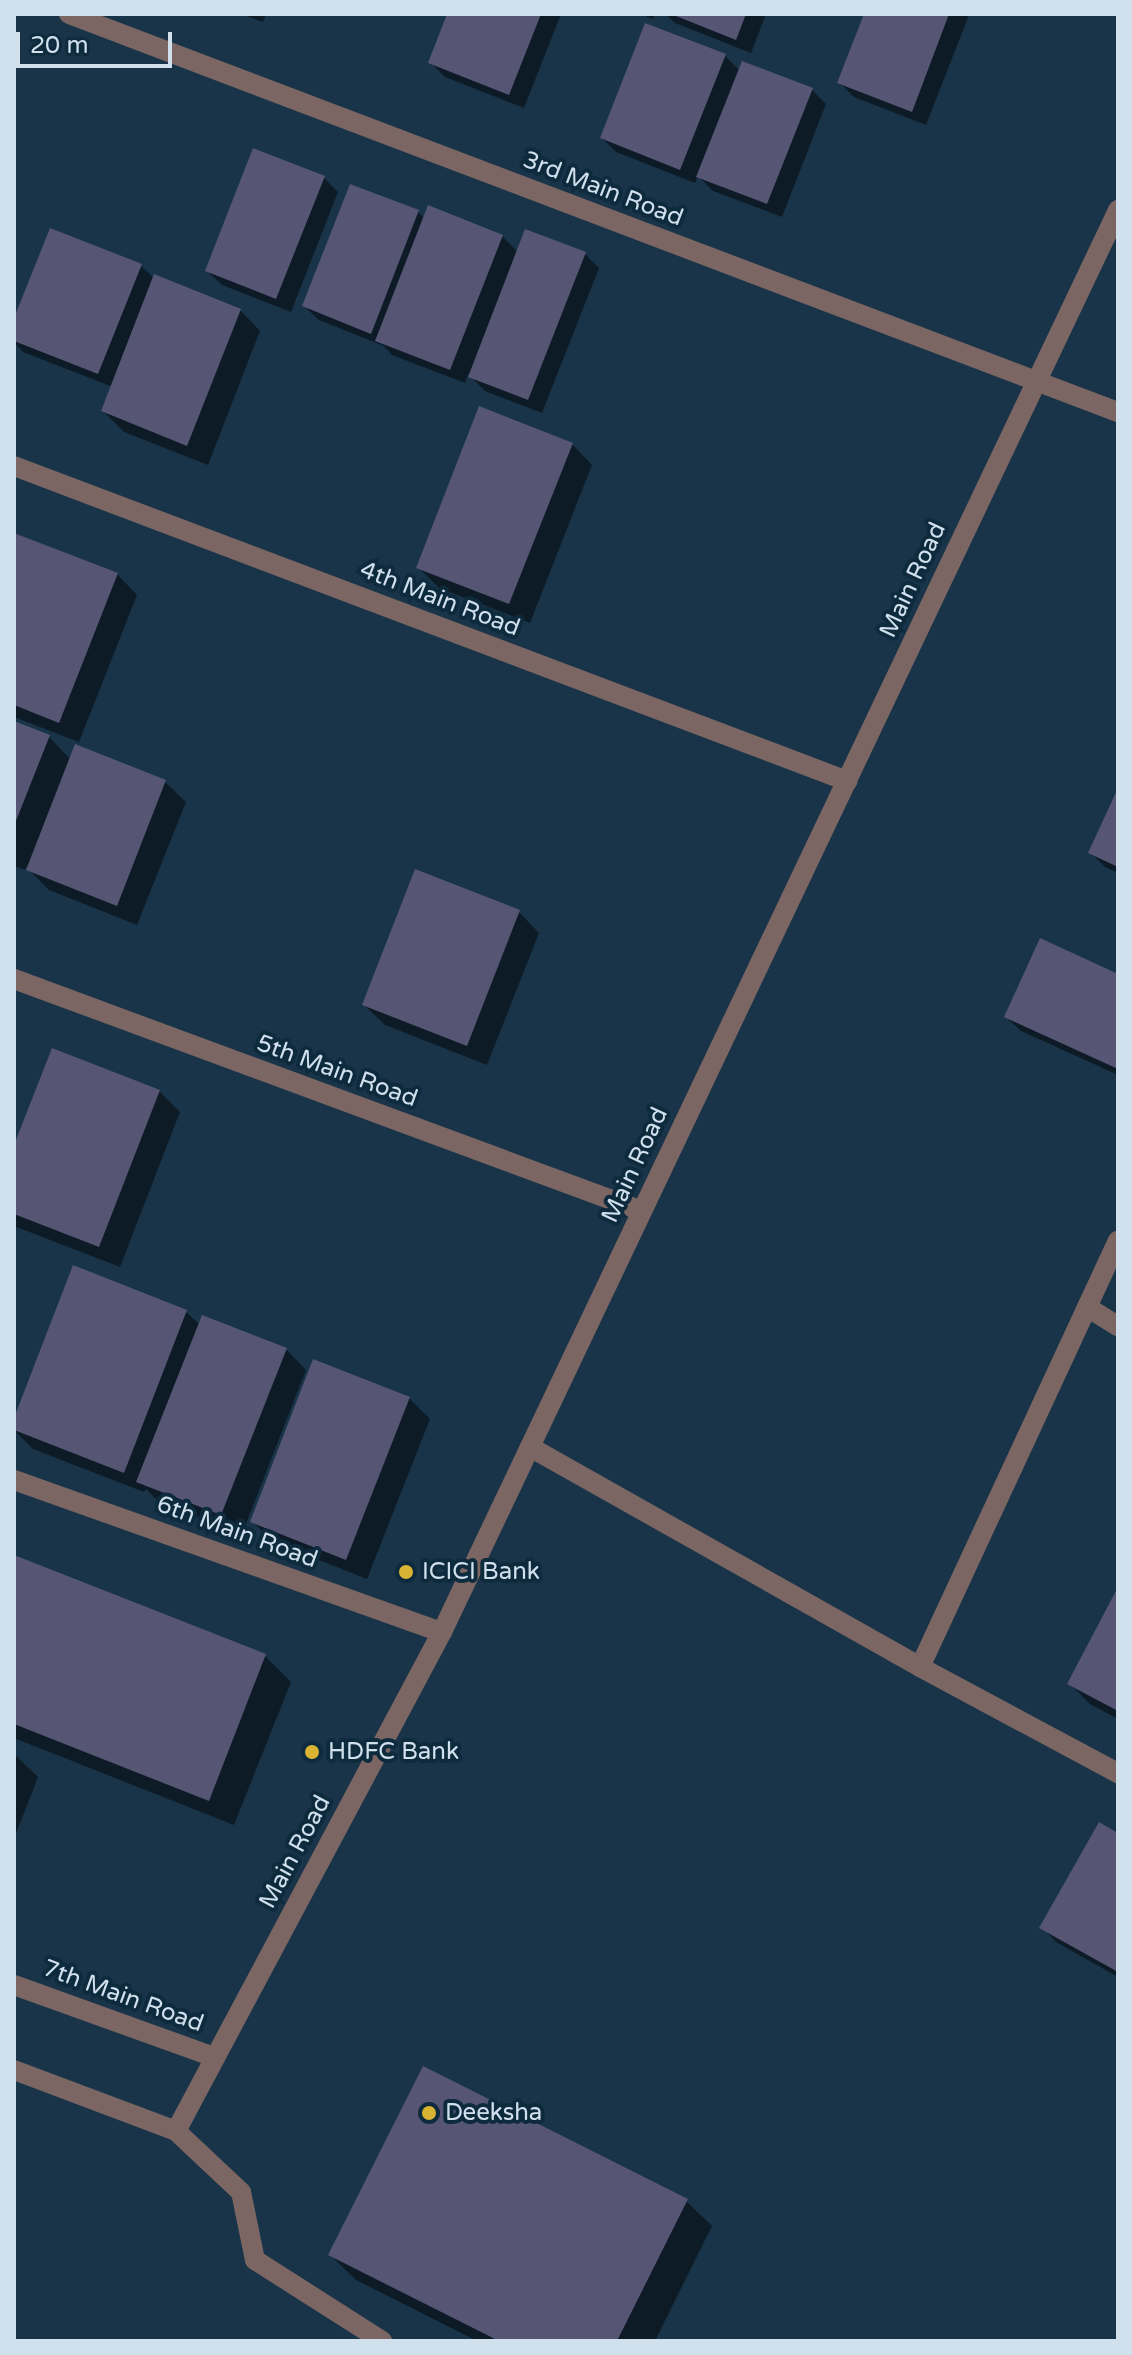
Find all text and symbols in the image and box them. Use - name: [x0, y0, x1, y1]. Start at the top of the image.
- scale bar: [20, 16, 176, 66]
- text: 20 m: [30, 31, 88, 60]
- street label: 3rd Main Road: [519, 145, 687, 233]
- street label: Main Road: [874, 518, 952, 642]
- street label: 4th Main Road: [356, 555, 524, 643]
- street label: 5th Main Road: [253, 1029, 421, 1113]
- street label: Main Road: [596, 1103, 674, 1227]
- street label: 6th Main Road: [153, 1490, 321, 1574]
- place label: ICICI Bank: [422, 1558, 540, 1586]
- marker: ICICI Bank: [397, 1563, 415, 1581]
- place label: HDFC Bank: [328, 1738, 459, 1766]
- marker: HDFC Bank: [303, 1743, 321, 1761]
- street label: Main Road: [253, 1791, 337, 1913]
- street label: 7th Main Road: [39, 1954, 207, 2038]
- place label: Deeksha: [445, 2099, 542, 2127]
- marker: Deeksha: [420, 2104, 438, 2122]

